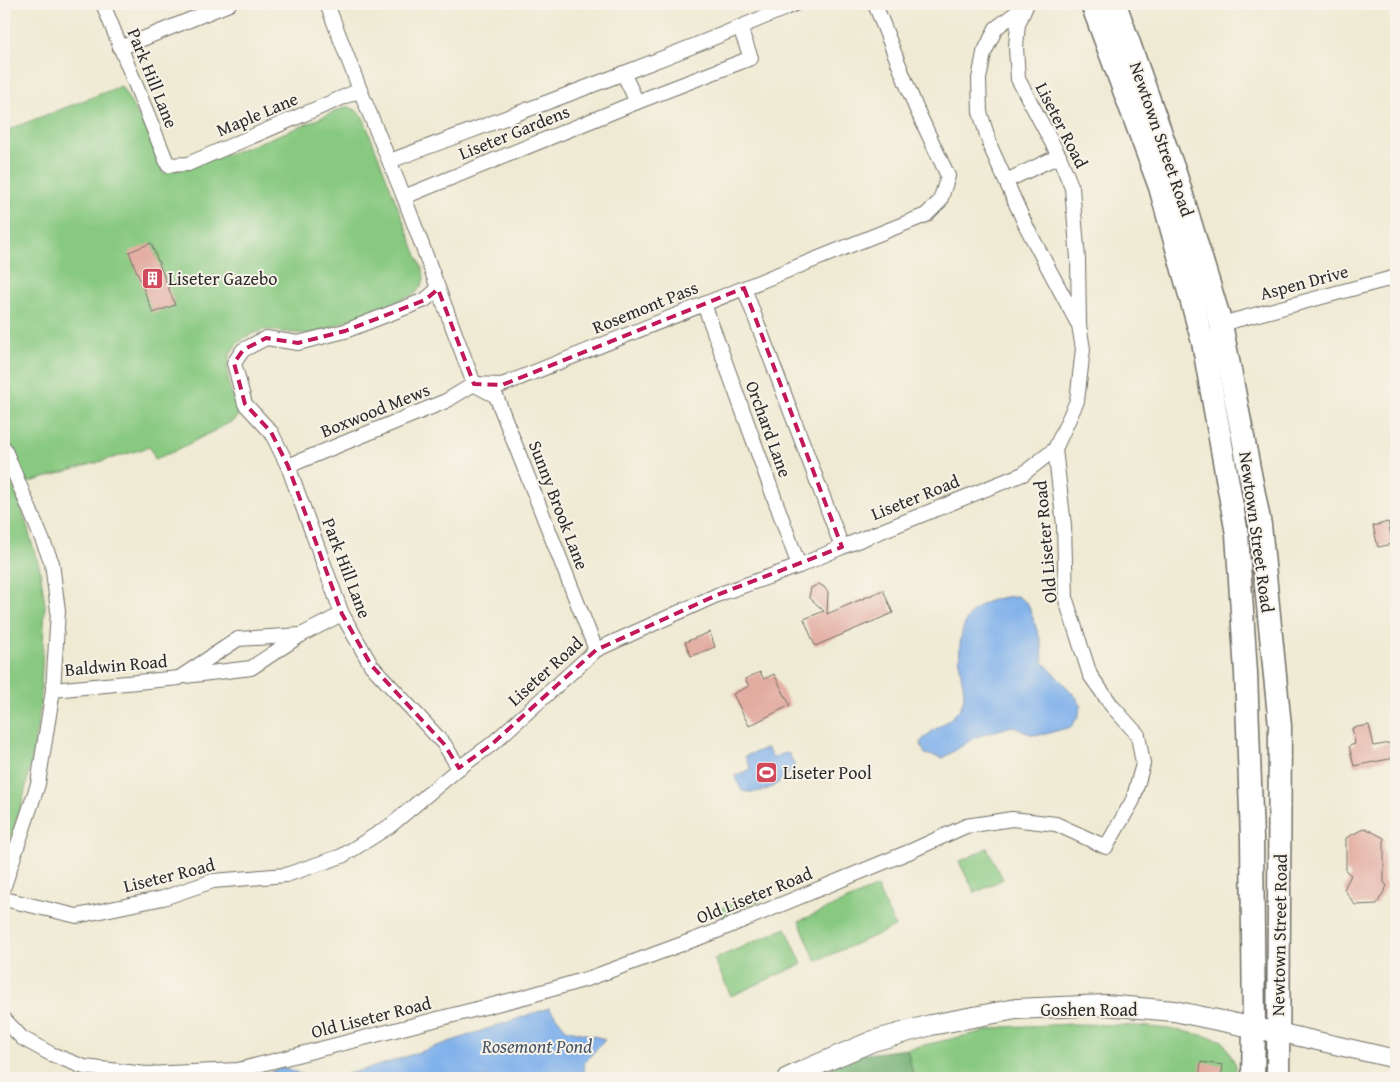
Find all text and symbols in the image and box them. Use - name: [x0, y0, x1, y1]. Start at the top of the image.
- street label: Park Hill Lane: [121, 24, 185, 132]
- street label: Newtown Street Road: [1123, 58, 1201, 220]
- street label: Liseter Road: [1029, 77, 1095, 173]
- street label: Maple Lane: [212, 85, 302, 143]
- street label: Liseter Gardens: [455, 98, 573, 166]
- street label: Aspen Drive: [1257, 257, 1351, 307]
- place label: Liseter Gazebo: [168, 265, 278, 292]
- building icon: Liseter Gazebo: [140, 266, 164, 290]
- street label: Rosemont Pass: [588, 274, 702, 340]
- street label: Boxwood Mews: [316, 376, 434, 444]
- street label: Orchard Lane: [739, 377, 799, 481]
- street label: Sunny Brook Lane: [522, 437, 596, 573]
- street label: Newtown Street Road: [1232, 450, 1282, 615]
- street label: Liseter Road: [867, 467, 964, 527]
- street label: Old Liseter Road: [1026, 479, 1064, 604]
- street label: Park Hill Lane: [315, 514, 379, 622]
- street label: Liseter Road: [501, 630, 589, 712]
- street label: Baldwin Road: [64, 647, 169, 683]
- place label: Liseter Pool: [783, 759, 872, 786]
- sports icon: Liseter Pool: [755, 760, 779, 784]
- street label: Liseter Road: [120, 851, 218, 899]
- street label: Newtown Street Road: [1264, 853, 1294, 1016]
- street label: Old Liseter Road: [692, 859, 816, 931]
- street label: Old Liseter Road: [308, 989, 434, 1045]
- street label: Goshen Road: [1040, 996, 1138, 1023]
- water label: Rosemont Pond: [481, 1032, 592, 1060]

